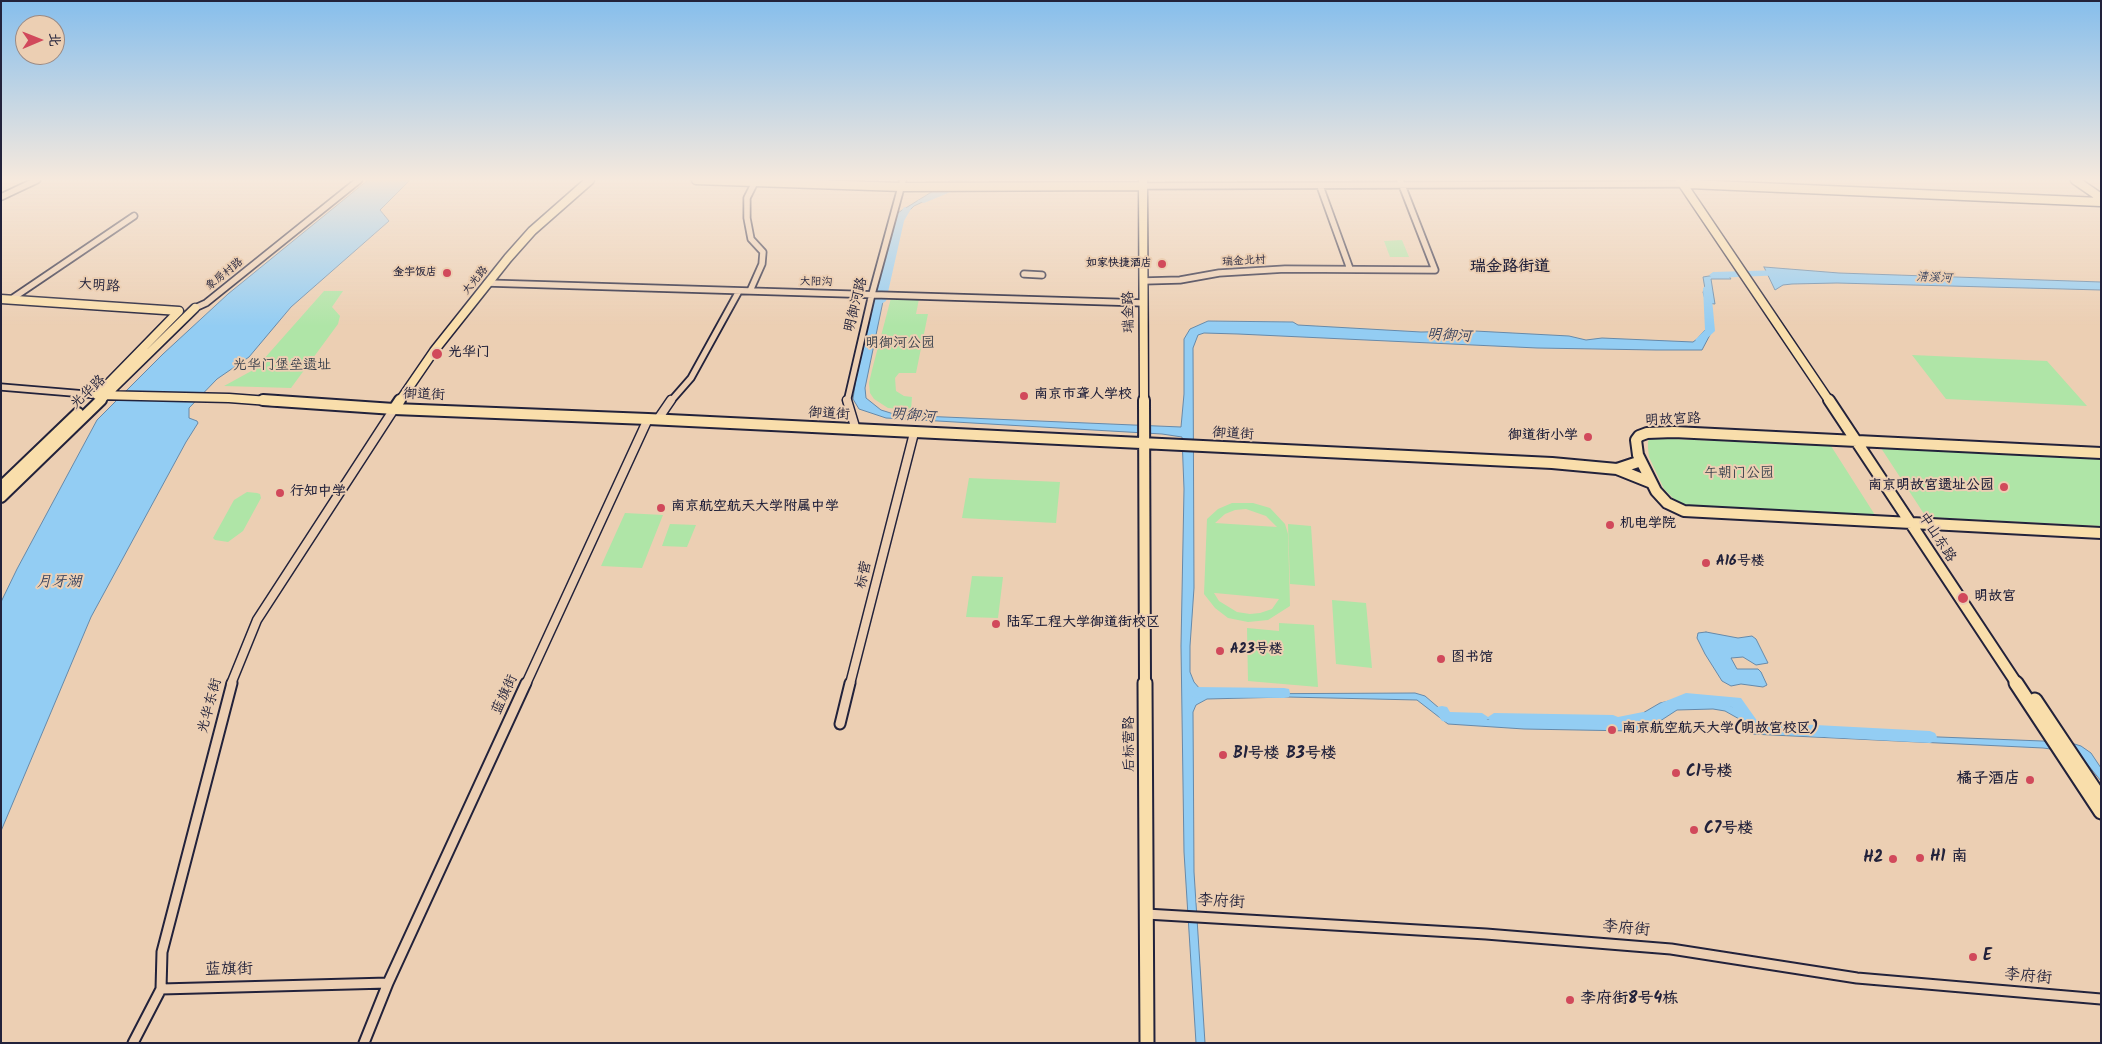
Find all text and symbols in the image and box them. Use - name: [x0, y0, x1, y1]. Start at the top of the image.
- north arrow: [15, 15, 65, 65]
- text: 北: [43, 33, 65, 47]
- street label: 瑞金北村: [1222, 254, 1266, 270]
- street label: 象房村路: [204, 256, 246, 294]
- place label: 如家快捷酒店: [1086, 257, 1152, 271]
- marker: 如家快捷酒店: [1156, 258, 1168, 270]
- district label: 瑞金路街道: [1470, 258, 1550, 278]
- street label: 大光路: [460, 264, 492, 298]
- place label: 金宇饭店: [393, 266, 437, 280]
- marker: 金宇饭店: [441, 267, 453, 279]
- water label: 清溪河: [1916, 271, 1952, 287]
- street label: 大阳沟: [799, 276, 833, 290]
- street label: 明御河路: [842, 276, 872, 334]
- street label: 大明路: [77, 277, 121, 297]
- street label: 瑞金路: [1121, 291, 1139, 333]
- water label: 明御河: [1426, 327, 1472, 347]
- park label: 明御河公园: [865, 337, 935, 353]
- place label: 光华门: [448, 346, 490, 362]
- marker: 光华门: [430, 347, 444, 361]
- park label: 光华门堡垒遗址: [233, 359, 331, 375]
- street label: 光华路: [68, 373, 110, 413]
- street label: 御道街: [403, 387, 445, 405]
- place label: 南京市聋人学校: [1034, 388, 1132, 404]
- marker: 南京市聋人学校: [1018, 390, 1030, 402]
- street label: 御道街: [808, 406, 850, 424]
- water label: 明御河: [890, 406, 936, 428]
- street label: 明故宫路: [1645, 412, 1701, 430]
- street label: 御道街: [1212, 426, 1254, 444]
- place label: 御道街小学: [1508, 429, 1578, 445]
- marker: 御道街小学: [1582, 431, 1594, 443]
- park label: 午朝门公园: [1704, 467, 1774, 483]
- place label: 南京明故宫遗址公园: [1868, 479, 1994, 495]
- marker: 南京明故宫遗址公园: [1998, 481, 2010, 493]
- place label: 行知中学: [290, 485, 346, 501]
- marker: 行知中学: [274, 487, 286, 499]
- place label: 南京航空航天大学附属中学: [671, 500, 839, 516]
- marker: 南京航空航天大学附属中学: [655, 502, 667, 514]
- street label: 中山东路: [1914, 510, 1958, 566]
- place label: 机电学院: [1620, 517, 1676, 533]
- marker: 机电学院: [1604, 519, 1616, 531]
- place label: A16号楼: [1716, 555, 1765, 571]
- marker: A16号楼: [1700, 557, 1712, 569]
- street label: 标营: [853, 559, 877, 591]
- water label: 月牙湖: [37, 574, 81, 592]
- place label: 明故宫: [1974, 590, 2016, 606]
- marker: 明故宫: [1956, 591, 1970, 605]
- place label: 陆军工程大学御道街校区: [1006, 616, 1160, 632]
- marker: 陆军工程大学御道街校区: [990, 618, 1002, 630]
- place label: A23号楼: [1230, 643, 1283, 659]
- marker: A23号楼: [1214, 645, 1226, 657]
- place label: 图书馆: [1451, 651, 1493, 667]
- marker: 图书馆: [1435, 653, 1447, 665]
- street label: 蓝旗街: [490, 672, 522, 718]
- street label: 光华东街: [196, 677, 226, 735]
- street label: 后标营路: [1123, 716, 1139, 772]
- place label: 南京航空航天大学(明故宫校区): [1622, 722, 1818, 738]
- marker: 南京航空航天大学(明故宫校区): [1606, 724, 1618, 736]
- place label: B1号楼 B3号楼: [1233, 745, 1337, 765]
- marker: B1号楼 B3号楼: [1217, 749, 1229, 761]
- place label: C1号楼: [1686, 763, 1733, 783]
- marker: C1号楼: [1670, 767, 1682, 779]
- place label: 橘子酒店: [1956, 770, 2020, 790]
- marker: 橘子酒店: [2024, 774, 2036, 786]
- place label: C7号楼: [1704, 820, 1753, 840]
- marker: C7号楼: [1688, 824, 1700, 836]
- place label: H1 南: [1930, 848, 1967, 868]
- place label: H2: [1863, 849, 1883, 869]
- marker: H1 南: [1914, 852, 1926, 864]
- marker: H2: [1887, 853, 1899, 865]
- street label: 李府街: [1197, 892, 1245, 914]
- street label: 李府街: [1601, 918, 1651, 942]
- place label: E: [1983, 947, 1992, 967]
- marker: E: [1967, 951, 1979, 963]
- street label: 蓝旗街: [205, 961, 253, 981]
- street label: 李府街: [2003, 966, 2053, 990]
- place label: 李府街8号4栋: [1580, 990, 1678, 1010]
- marker: 李府街8号4栋: [1564, 994, 1576, 1006]

